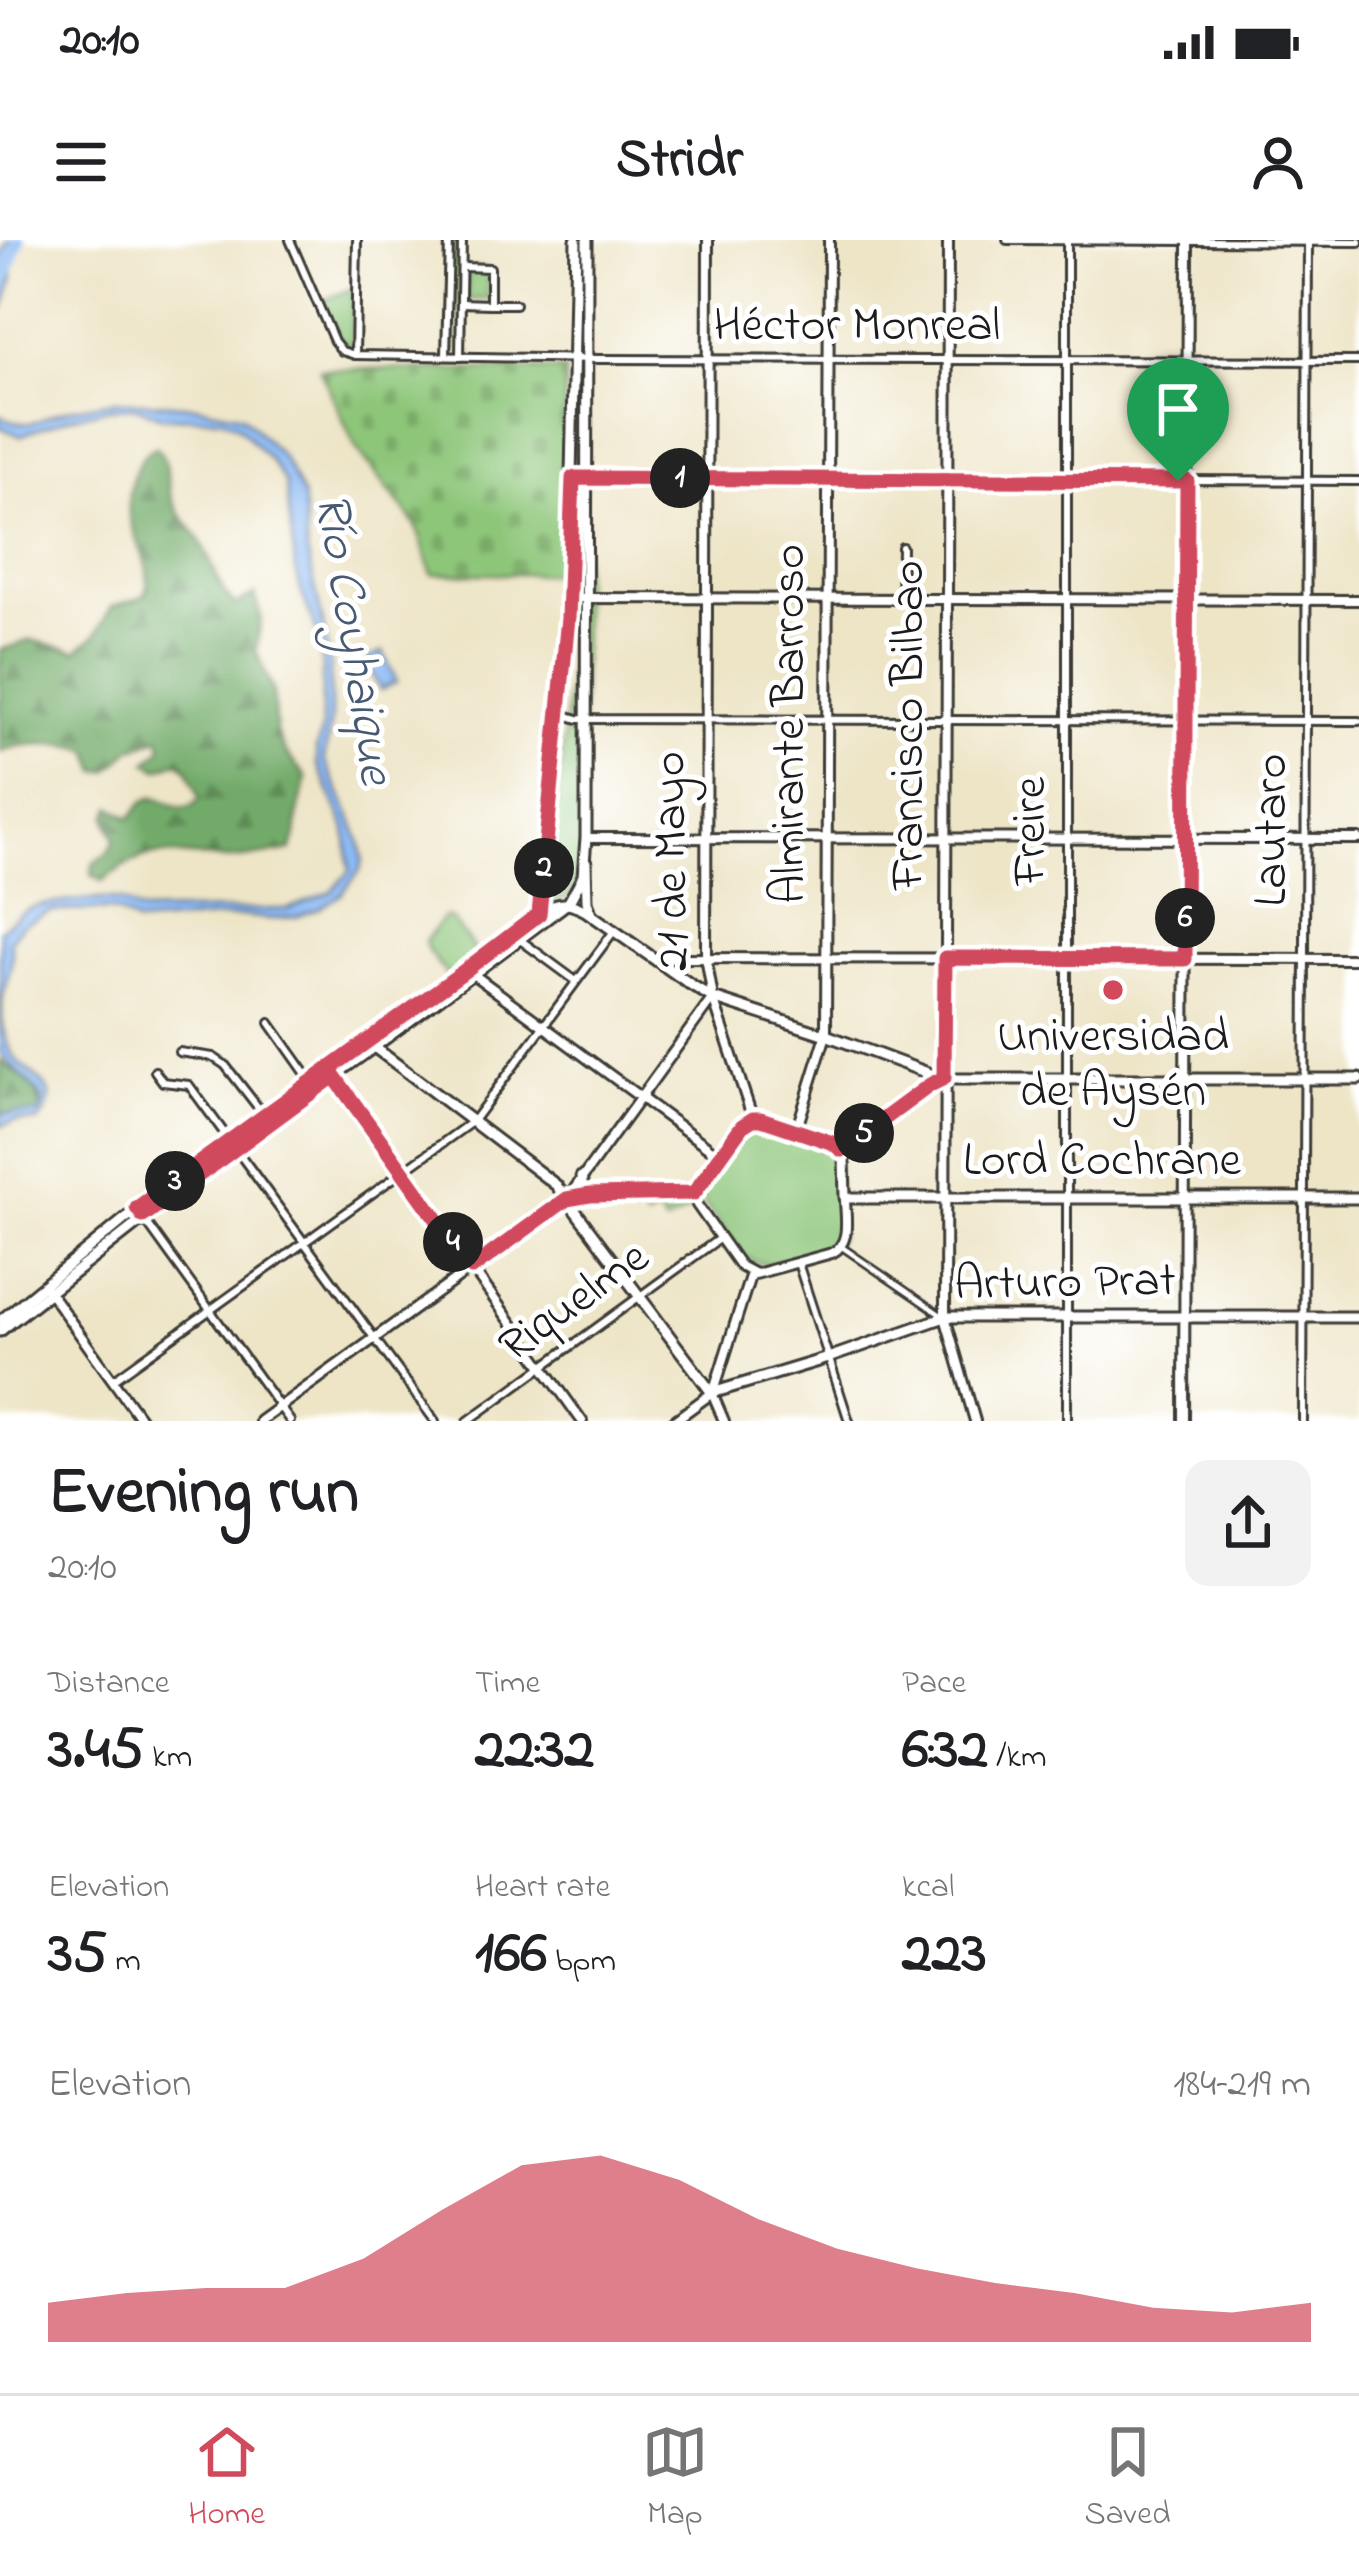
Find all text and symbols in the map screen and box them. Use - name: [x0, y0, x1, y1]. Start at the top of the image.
- text: 20:10: [60, 9, 139, 75]
- text: Stridr: [616, 123, 743, 201]
- icon: menu: [48, 129, 114, 195]
- icon: person: [1245, 129, 1311, 195]
- street label: Héctor Monreal: [714, 292, 1000, 362]
- pin: [1127, 358, 1229, 481]
- icon: arrive: [1145, 376, 1211, 442]
- pin: 1: [650, 448, 710, 508]
- text: 1: [675, 454, 685, 502]
- water label: Río Coyhaique: [292, 488, 412, 792]
- street label: Almirante Barroso: [756, 544, 826, 904]
- street label: Francisco Bilbao: [875, 560, 945, 891]
- street label: 21 de Mayo: [636, 751, 710, 971]
- street label: Lautaro: [1238, 754, 1308, 906]
- street label: Freire: [997, 776, 1067, 886]
- pin: 2: [514, 838, 574, 898]
- text: 2: [536, 844, 552, 892]
- pin: 6: [1155, 888, 1215, 948]
- text: 6: [1178, 894, 1192, 942]
- marker: Universidad de Aysén: [1100, 977, 1126, 1003]
- place label: Universidad de Aysén: [997, 1003, 1229, 1128]
- pin: 5: [834, 1103, 894, 1163]
- text: 5: [855, 1109, 873, 1157]
- street label: Lord Cochrane: [963, 1127, 1241, 1197]
- pin: 3: [145, 1151, 205, 1211]
- text: 3: [168, 1157, 182, 1205]
- pin: 4: [423, 1212, 483, 1272]
- text: 4: [446, 1218, 460, 1266]
- street label: Riquelme: [485, 1224, 665, 1382]
- street label: Arturo Prat: [954, 1247, 1176, 1321]
- text: Evening run: [48, 1447, 359, 1543]
- button: share: [1185, 1460, 1311, 1586]
- text: 20:10: [48, 1540, 117, 1597]
- text: Distance: [48, 1660, 170, 1708]
- text: Time: [475, 1660, 540, 1708]
- text: Pace: [902, 1660, 966, 1708]
- text: 3.45: [48, 1708, 144, 1795]
- text: 22:32: [475, 1708, 594, 1795]
- text: 6:32: [902, 1708, 988, 1795]
- text: km: [144, 1734, 192, 1782]
- text: /km: [988, 1734, 1047, 1782]
- text: Elevation: [48, 1864, 169, 1912]
- text: Heart rate: [475, 1864, 610, 1912]
- text: kcal: [902, 1864, 954, 1912]
- text: 35: [48, 1912, 107, 1999]
- text: 166: [475, 1912, 547, 1999]
- text: 223: [902, 1912, 986, 1999]
- text: m: [107, 1938, 141, 1986]
- text: bpm: [547, 1938, 616, 1986]
- text: Elevation: [48, 2057, 191, 2114]
- text: 184–219 m: [1173, 2057, 1311, 2114]
- tab: Home: [188, 2419, 265, 2539]
- tab: Map: [642, 2419, 708, 2539]
- tab: Saved: [1085, 2419, 1171, 2539]

